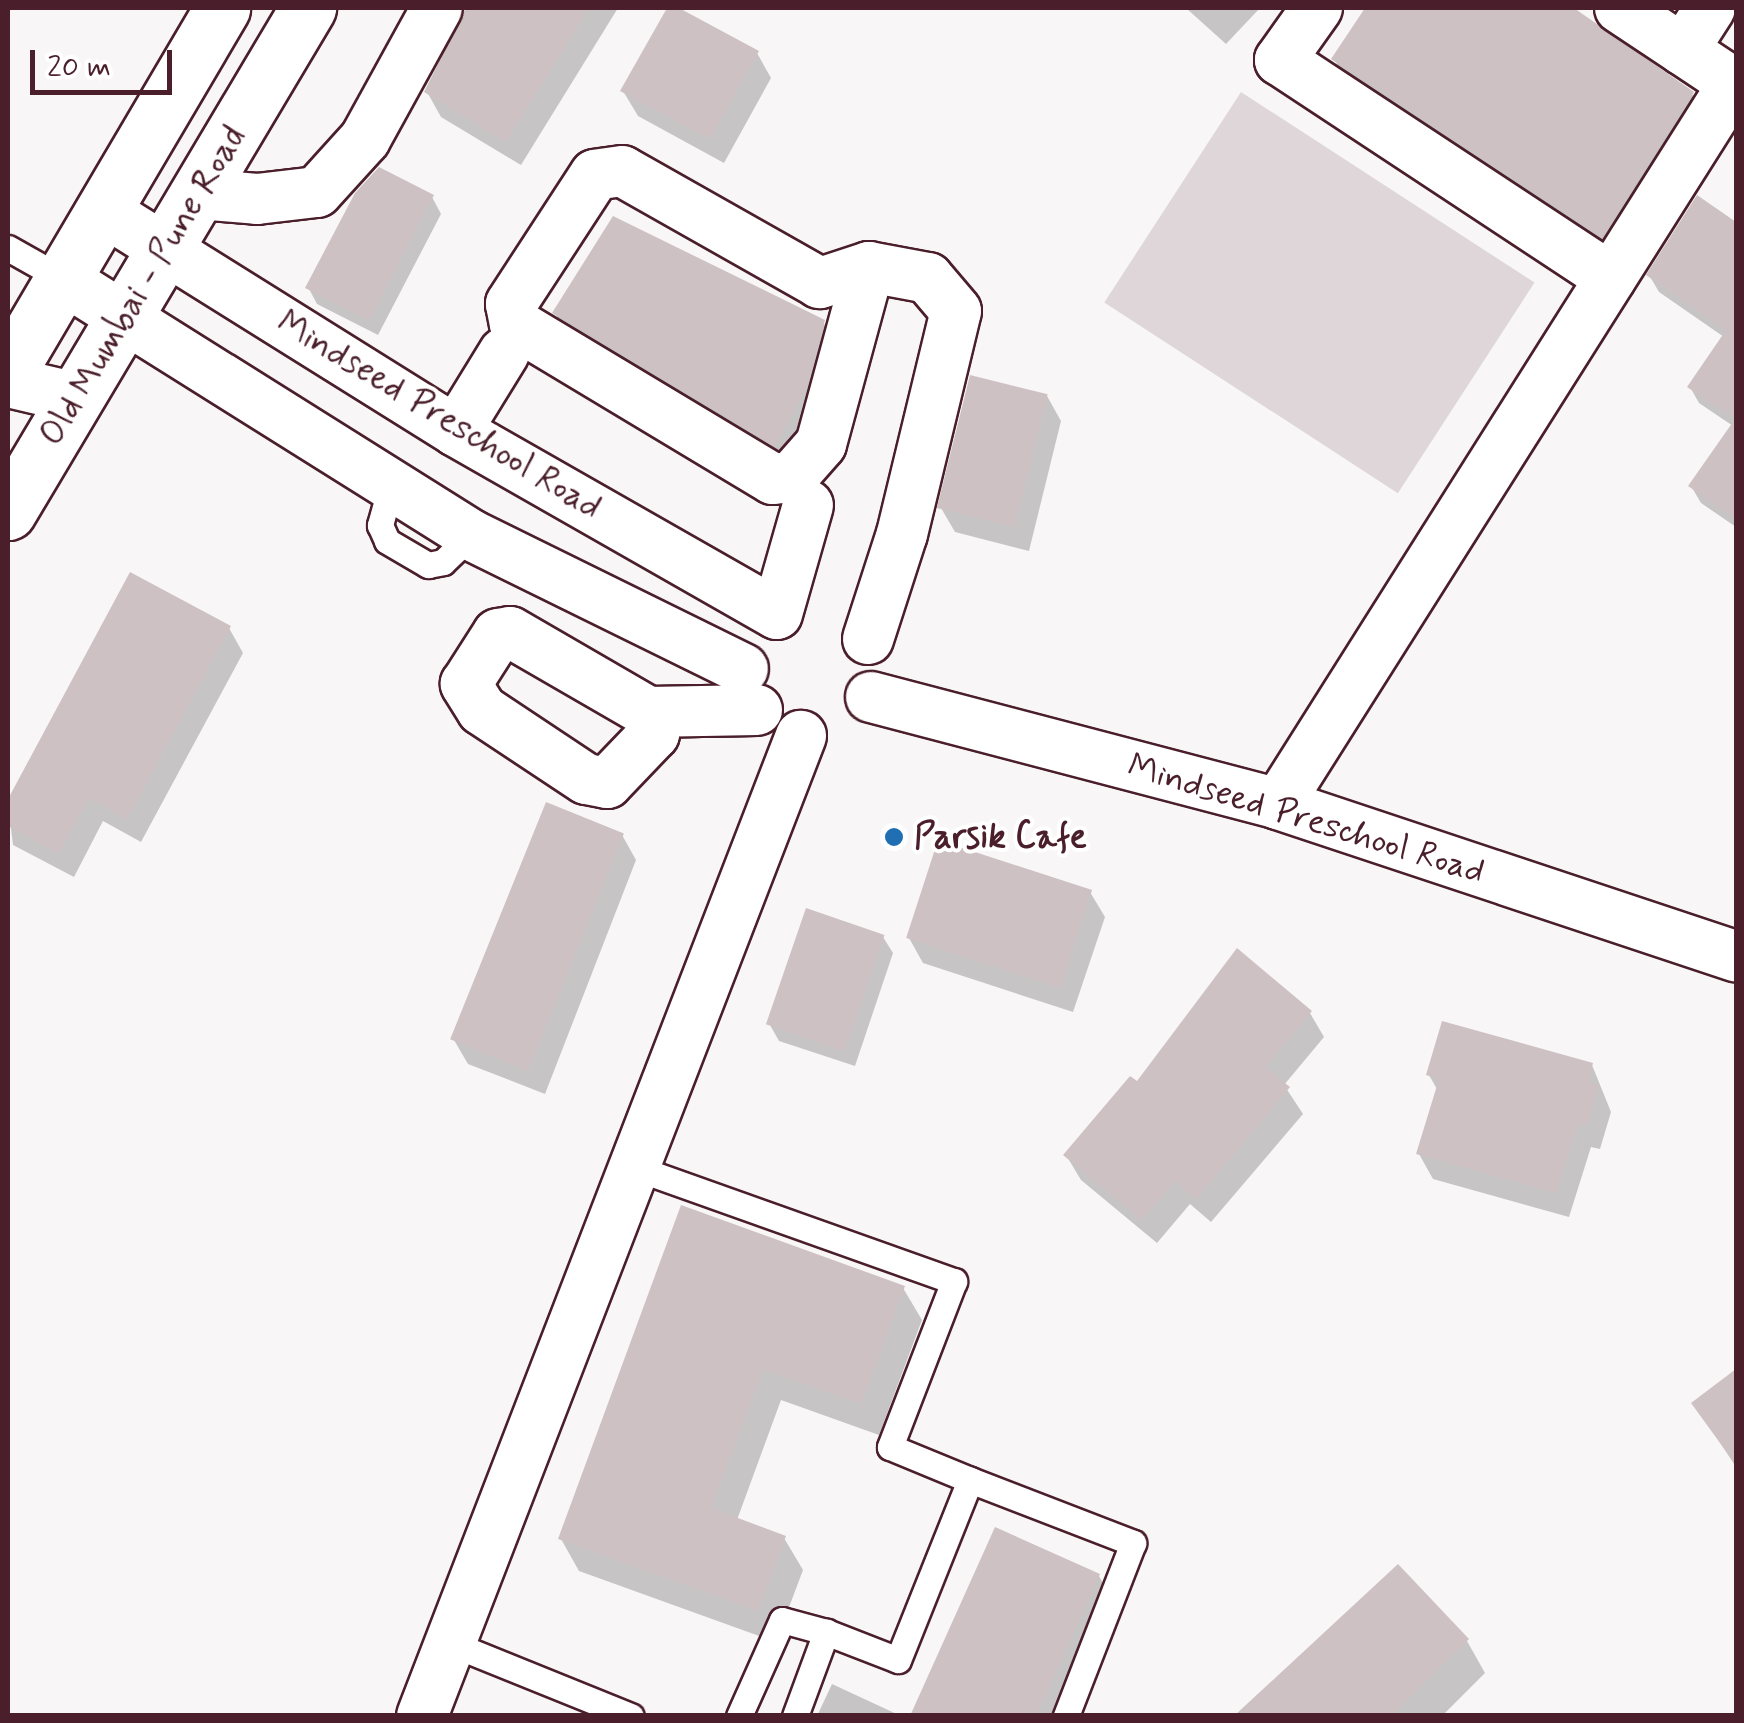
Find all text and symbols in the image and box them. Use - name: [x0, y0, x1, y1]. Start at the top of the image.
- scale bar: [35, 30, 178, 92]
- text: 20 m: [47, 48, 111, 87]
- street label: Old Mumbai - Pune Road: [30, 116, 256, 456]
- street label: Mindseed Preschool Road: [271, 303, 607, 527]
- street label: Mindseed Preschool Road: [1125, 745, 1487, 893]
- place label: Parsik Cafe: [914, 816, 1089, 858]
- marker: Parsik Cafe: [883, 826, 905, 848]

